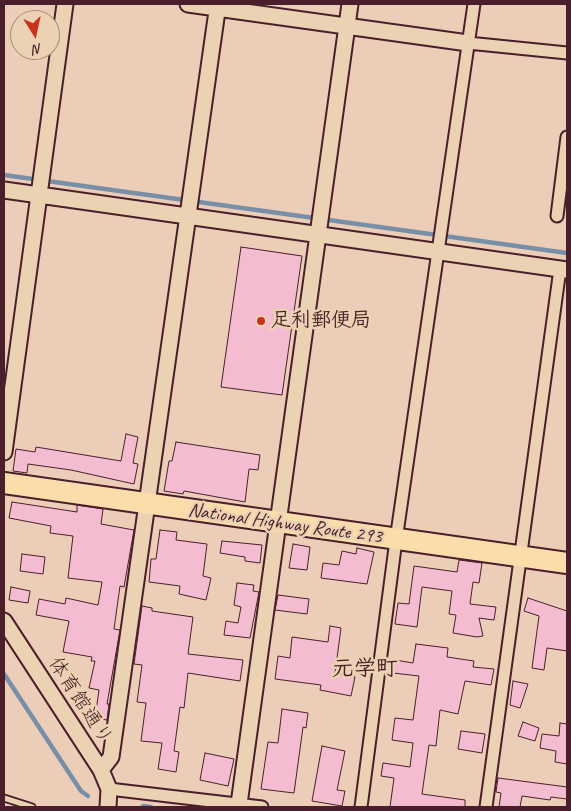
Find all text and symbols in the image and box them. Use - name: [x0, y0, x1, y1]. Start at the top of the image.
- north arrow: [10, 10, 60, 60]
- text: N: [32, 40, 43, 58]
- place label: 足利郵便局: [271, 309, 371, 333]
- marker: 足利郵便局: [255, 315, 267, 327]
- street label: National Highway Route 293: [187, 499, 383, 549]
- street label: 体育館通り: [43, 653, 117, 749]
- district label: 元学町: [332, 656, 398, 682]

